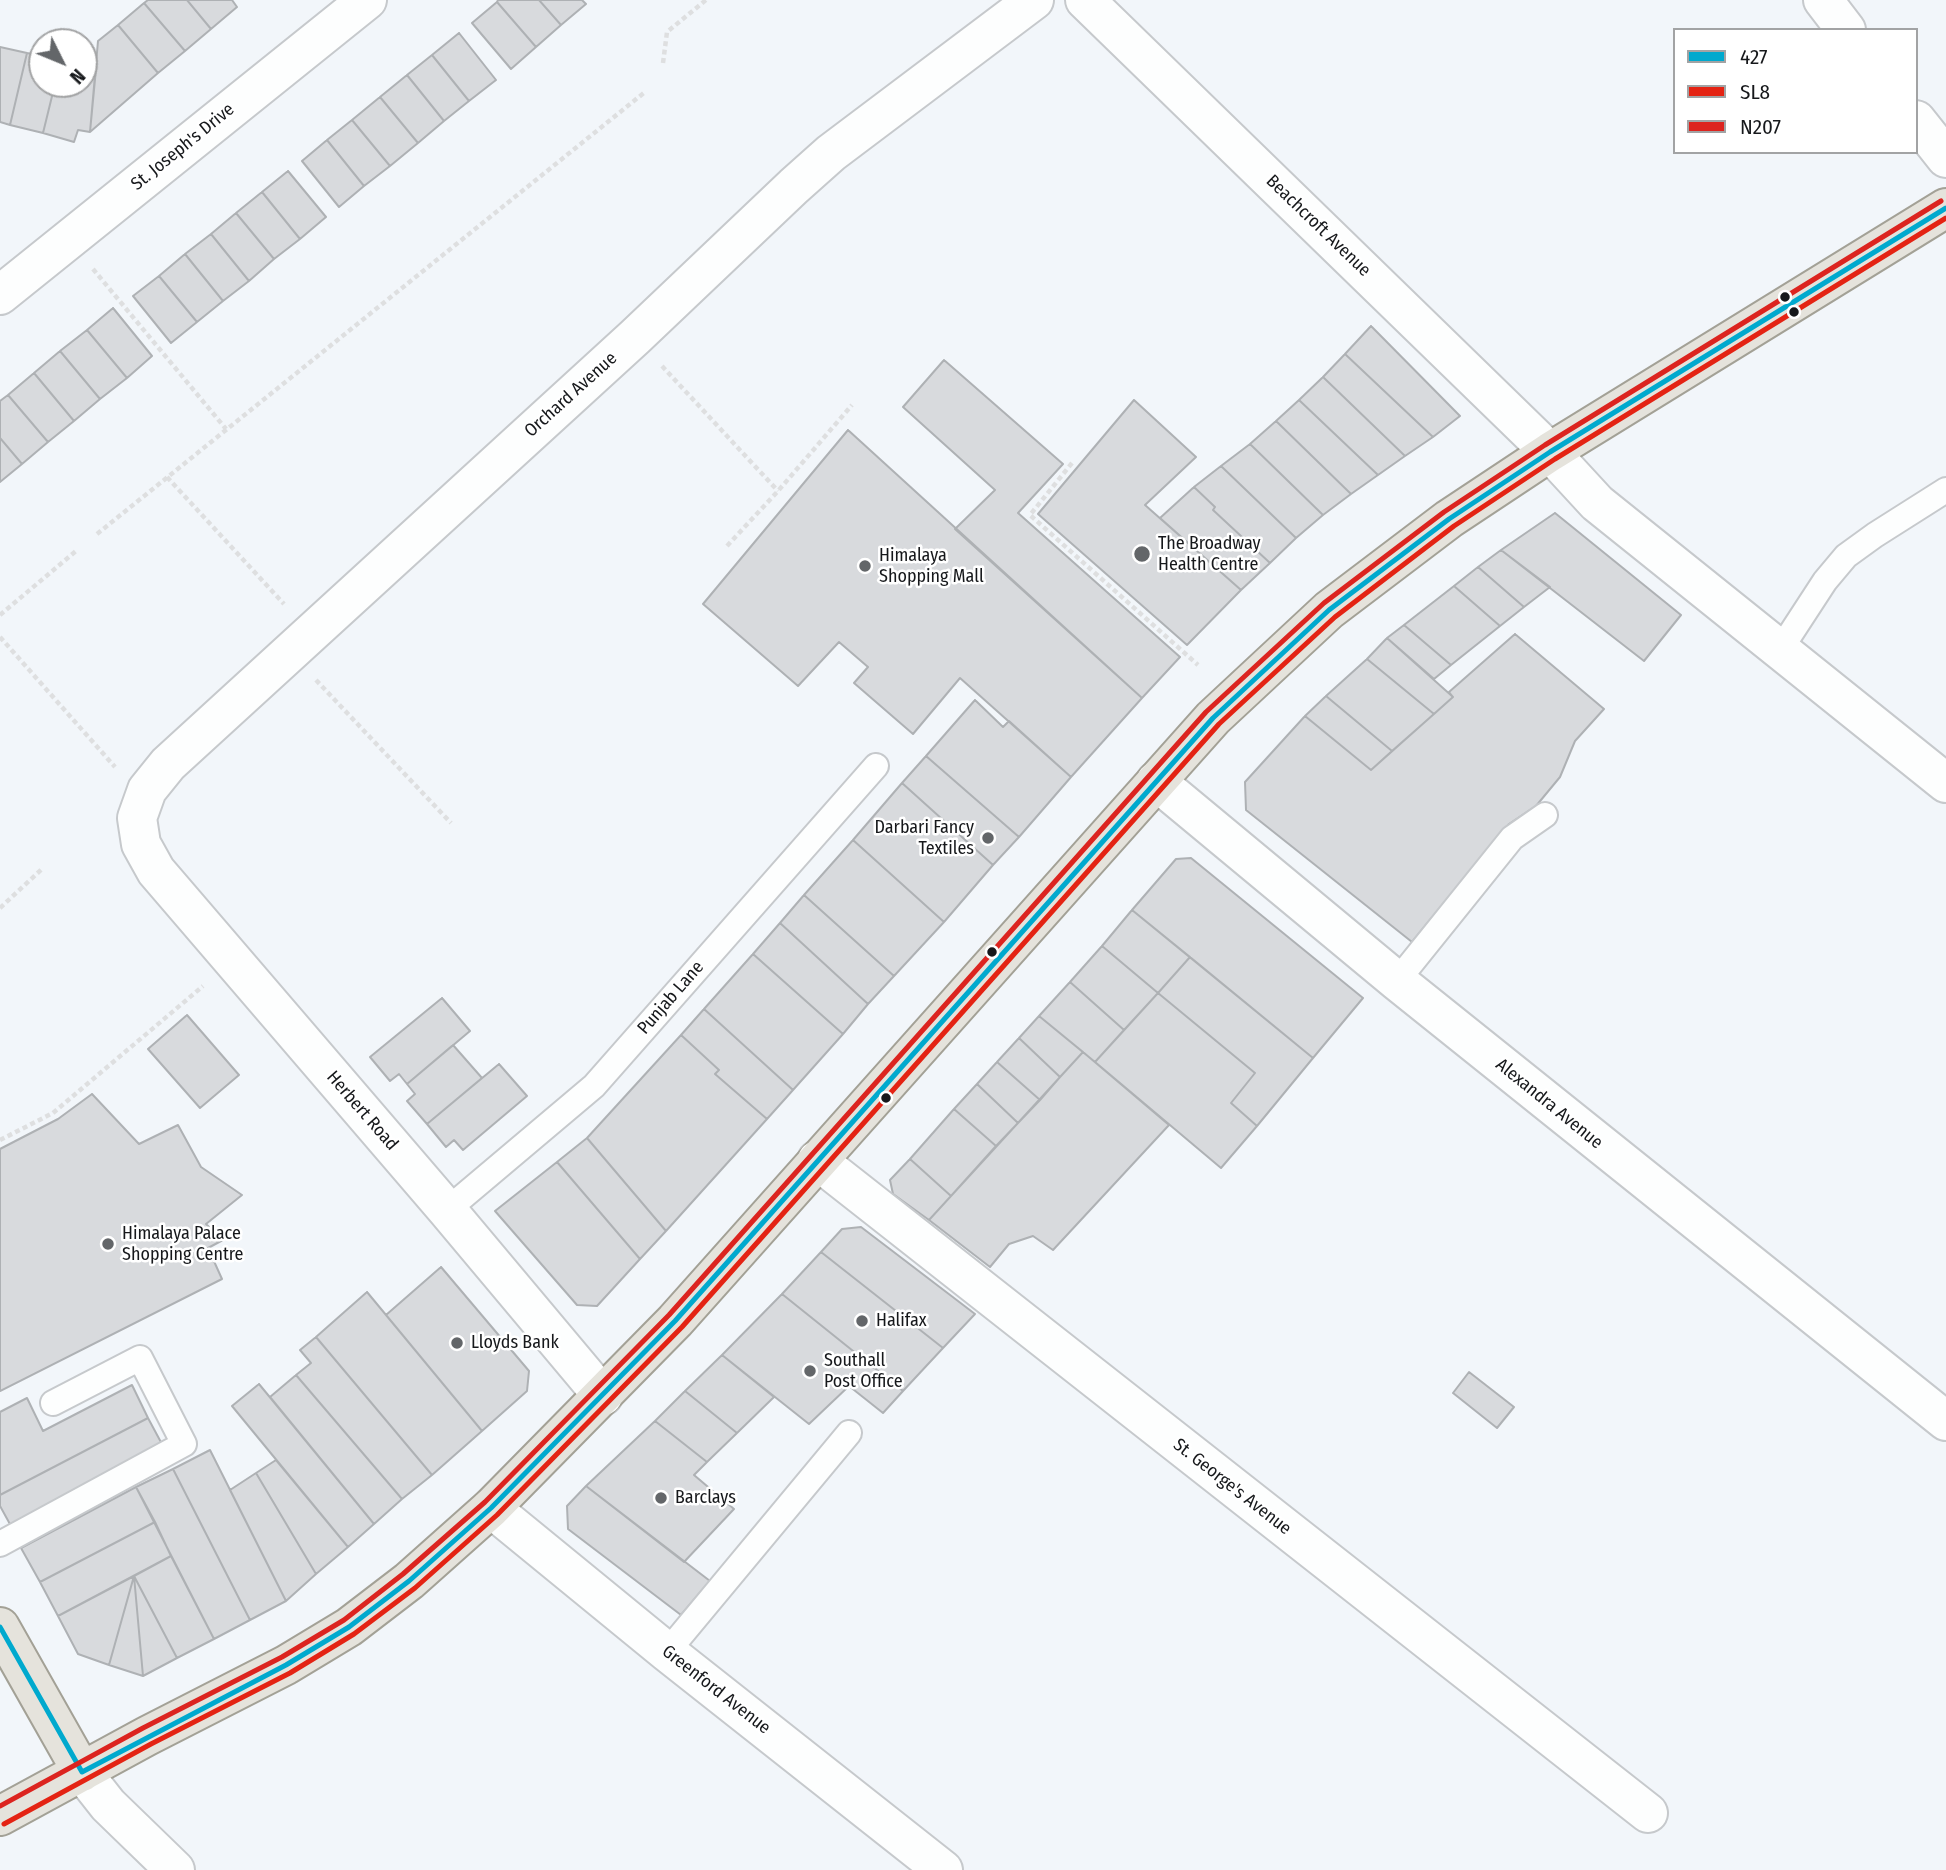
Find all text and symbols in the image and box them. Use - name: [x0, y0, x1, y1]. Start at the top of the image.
- north arrow: [28, 28, 98, 98]
- legend: [1673, 28, 1918, 154]
- text: 427: [1740, 44, 1768, 70]
- text: N: [65, 64, 90, 88]
- text: SL8: [1740, 79, 1770, 105]
- street label: St. Joseph's Drive: [127, 99, 239, 195]
- text: N207: [1740, 114, 1781, 140]
- street label: Beachcroft Avenue: [1261, 171, 1375, 281]
- unlabelled marker: [1778, 290, 1792, 304]
- unlabelled marker: [1787, 305, 1801, 319]
- street label: Orchard Avenue: [520, 348, 622, 442]
- place label: The Broadway Health Centre: [1158, 533, 1260, 576]
- marker: The Broadway Health Centre: [1132, 544, 1152, 564]
- place label: Himalaya Shopping Mall: [879, 545, 984, 588]
- marker: Himalaya Shopping Mall: [857, 558, 873, 574]
- place label: Darbari Fancy Textiles: [874, 817, 974, 860]
- marker: Darbari Fancy Textiles: [980, 830, 996, 846]
- unlabelled marker: [985, 945, 999, 959]
- street label: Punjab Lane: [633, 957, 709, 1039]
- street label: Alexandra Avenue: [1491, 1054, 1607, 1154]
- street label: Herbert Road: [322, 1067, 402, 1155]
- unlabelled marker: [879, 1091, 893, 1105]
- place label: Himalaya Palace Shopping Centre: [122, 1223, 243, 1266]
- marker: Himalaya Palace Shopping Centre: [100, 1236, 116, 1252]
- place label: Halifax: [876, 1310, 927, 1332]
- marker: Halifax: [854, 1313, 870, 1329]
- place label: Lloyds Bank: [471, 1332, 559, 1354]
- marker: Lloyds Bank: [449, 1335, 465, 1351]
- place label: Southall Post Office: [824, 1350, 903, 1392]
- marker: Southall Post Office: [802, 1363, 818, 1379]
- street label: St. George's Avenue: [1169, 1434, 1295, 1540]
- place label: Barclays: [675, 1487, 736, 1509]
- marker: Barclays: [653, 1490, 669, 1506]
- street label: Greenford Avenue: [657, 1641, 775, 1739]

